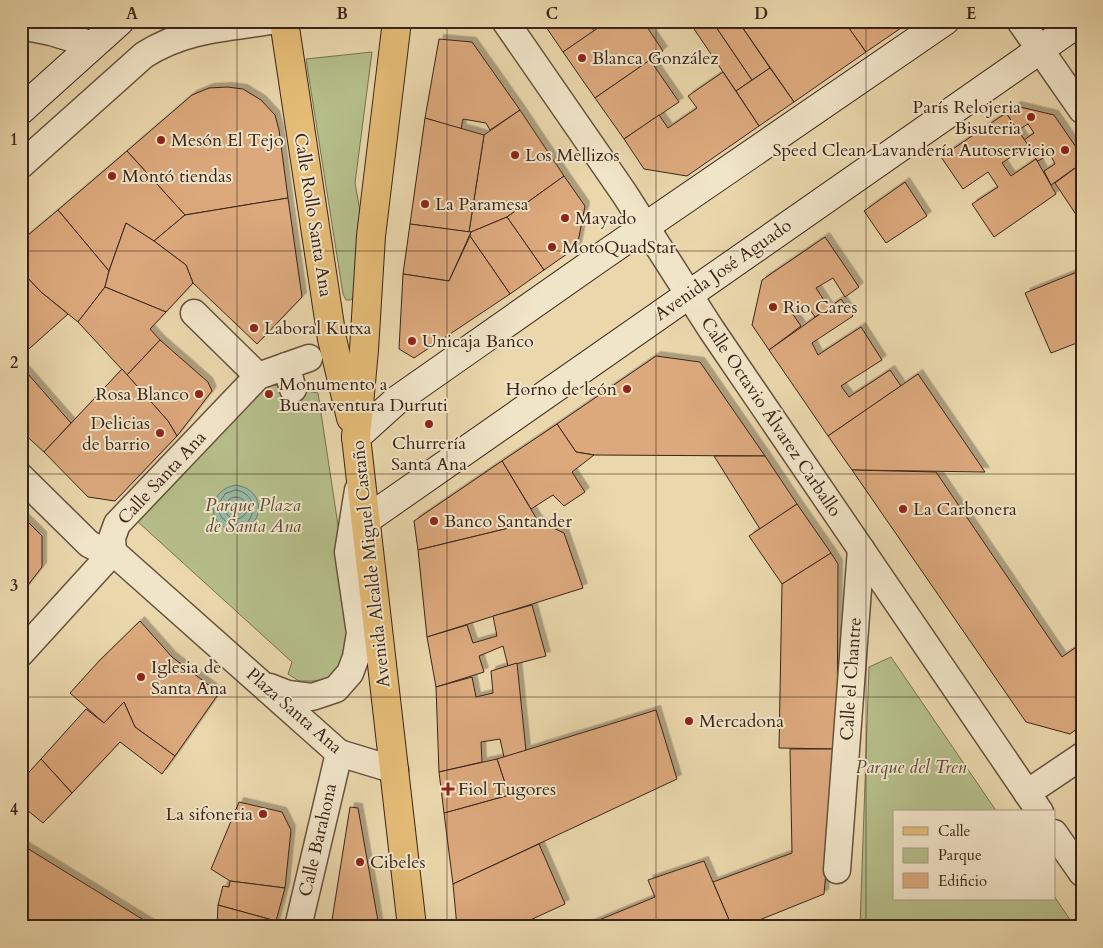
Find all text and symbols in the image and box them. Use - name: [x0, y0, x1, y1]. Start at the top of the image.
- text: A: [126, 3, 138, 25]
- text: B: [336, 3, 348, 25]
- text: C: [546, 3, 558, 25]
- text: D: [754, 3, 768, 25]
- text: E: [966, 3, 976, 25]
- place label: Blanca González: [592, 46, 718, 71]
- marker: Blanca González: [576, 52, 588, 64]
- place label: París Relojeria Bisuteria: [912, 95, 1021, 141]
- marker: París Relojeria Bisuteria: [1025, 111, 1037, 123]
- place label: Mesón El Tejo: [171, 128, 284, 153]
- text: 1: [10, 129, 18, 151]
- street label: Calle Rollo Santa Ana: [288, 131, 338, 299]
- marker: Mesón El Tejo: [155, 134, 167, 146]
- place label: Speed Clean Lavandería Autoservicio: [772, 138, 1055, 163]
- place label: Los Mellizos: [525, 143, 620, 168]
- marker: Speed Clean Lavandería Autoservicio: [1059, 144, 1071, 156]
- marker: Los Mellizos: [509, 149, 521, 161]
- place label: Montó tiendas: [122, 164, 232, 189]
- marker: Montó tiendas: [106, 170, 118, 182]
- place label: La Paramesa: [435, 192, 529, 217]
- marker: La Paramesa: [419, 198, 431, 210]
- place label: Mayado: [575, 206, 637, 231]
- marker: Mayado: [559, 212, 571, 224]
- street label: Avenida José Aguado: [649, 213, 797, 327]
- place label: MotoQuadStar: [562, 235, 676, 260]
- marker: MotoQuadStar: [546, 241, 558, 253]
- place label: Rio Cares: [783, 295, 857, 320]
- marker: Rio Cares: [767, 301, 779, 313]
- street label: Calle Octavio Álvarez Carballo: [695, 312, 847, 522]
- place label: Laboral Kutxa: [264, 316, 372, 341]
- marker: Laboral Kutxa: [248, 322, 260, 334]
- place label: Unicaja Banco: [422, 329, 534, 354]
- marker: Unicaja Banco: [406, 335, 418, 347]
- text: 2: [10, 352, 18, 374]
- place label: Monumento a Buenaventura Durruti: [279, 372, 448, 418]
- place label: Horno de león: [506, 377, 618, 402]
- place label: Rosa Blanco: [95, 382, 189, 407]
- marker: Horno de león: [621, 383, 633, 395]
- marker: Rosa Blanco: [193, 388, 205, 400]
- marker: Monumento a Buenaventura Durruti: [263, 388, 275, 400]
- place label: Delicias de barrio: [82, 411, 150, 457]
- marker: Churrería Santa Ana: [423, 418, 435, 430]
- street label: Calle Santa Ana: [112, 425, 212, 530]
- marker: Delicias de barrio: [154, 427, 166, 439]
- place label: Churrería Santa Ana: [391, 431, 467, 477]
- street label: Avenida Alcalde Miguel Castaño: [346, 439, 396, 689]
- park label: Parque Plaza de Santa Ana: [205, 493, 301, 539]
- place label: La Carbonera: [913, 497, 1017, 522]
- marker: La Carbonera: [897, 503, 909, 515]
- place label: Banco Santander: [444, 509, 572, 534]
- marker: Banco Santander: [428, 515, 440, 527]
- text: 3: [10, 575, 18, 597]
- street label: Calle el Chantre: [834, 617, 868, 741]
- place label: Iglesia de Santa Ana: [151, 655, 227, 701]
- street label: Plaza Santa Ana: [241, 662, 348, 760]
- marker: Iglesia de Santa Ana: [135, 671, 147, 683]
- place label: Mercadona: [699, 709, 784, 734]
- marker: Mercadona: [683, 715, 695, 727]
- park label: Parque del Tren: [856, 755, 967, 780]
- place label: Fiol Tugores: [458, 777, 556, 802]
- street label: Calle Barahona: [293, 781, 343, 899]
- marker: Fiol Tugores: [442, 783, 454, 795]
- text: 4: [10, 799, 18, 821]
- place label: La sifoneria: [165, 802, 253, 827]
- marker: La sifoneria: [257, 808, 269, 820]
- legend: [893, 810, 1056, 900]
- text: Calle: [938, 821, 971, 841]
- text: Parque: [938, 845, 982, 865]
- place label: Cibeles: [370, 850, 425, 875]
- marker: Cibeles: [354, 856, 366, 868]
- text: Edificio: [938, 871, 987, 891]

